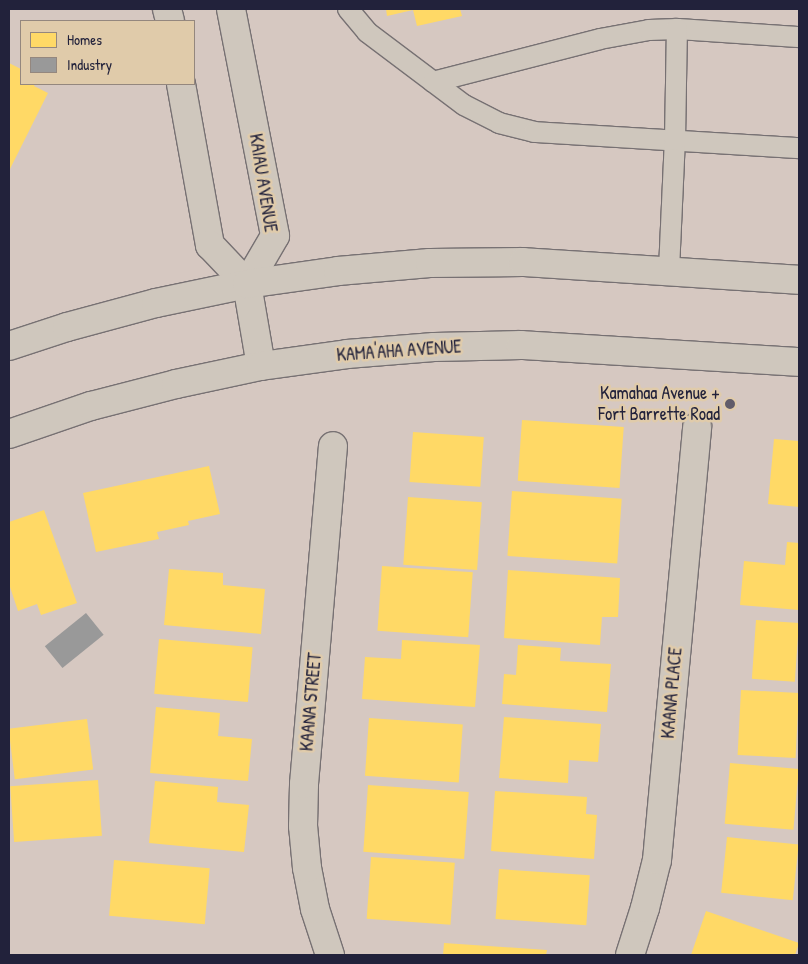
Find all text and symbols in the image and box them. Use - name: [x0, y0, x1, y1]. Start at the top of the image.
- legend: [20, 20, 195, 85]
- text: Homes: [67, 29, 102, 50]
- text: Industry: [67, 54, 112, 75]
- street label: KAIAU AVENUE: [245, 132, 281, 234]
- street label: KAMA'AHA AVENUE: [336, 336, 462, 366]
- place label: Kamahaa Avenue + Fort Barrette Road: [598, 383, 720, 426]
- marker: Kamahaa Avenue + Fort Barrette Road: [724, 398, 736, 410]
- street label: KAANA PLACE: [657, 647, 687, 739]
- street label: KAANA STREET: [296, 652, 326, 752]

